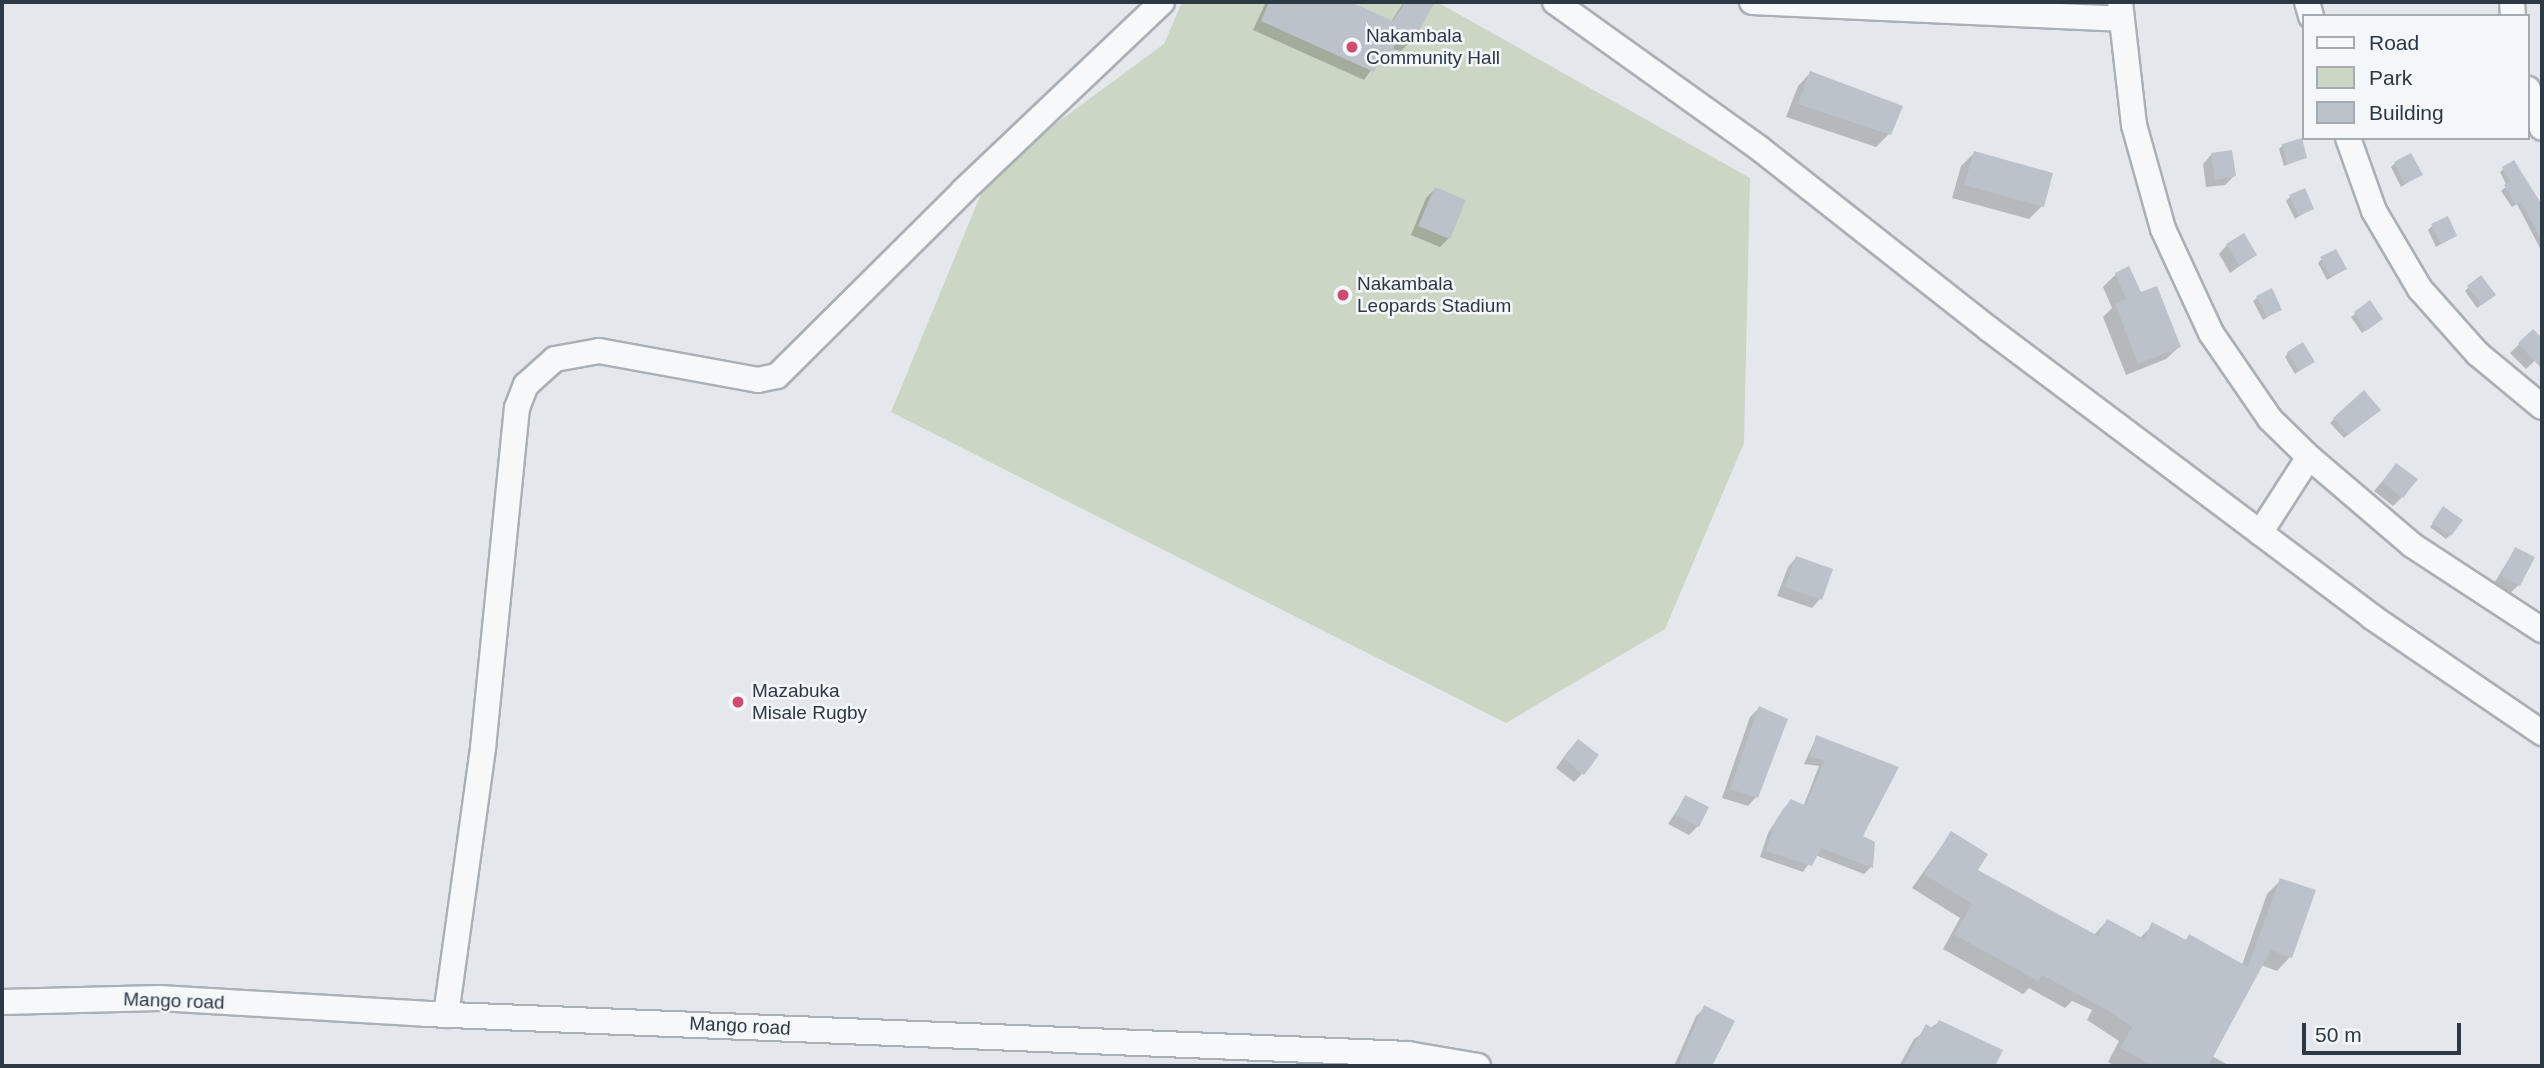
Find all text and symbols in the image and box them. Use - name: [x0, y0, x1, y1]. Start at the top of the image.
- legend: [2302, 14, 2530, 140]
- place label: Nakambala Community Hall: [1366, 25, 1500, 69]
- text: Road: [2369, 31, 2419, 54]
- marker: Nakambala Community Hall: [1344, 39, 1360, 55]
- text: Park: [2369, 66, 2412, 89]
- text: Building: [2369, 101, 2444, 124]
- place label: Nakambala Leopards Stadium: [1357, 273, 1511, 317]
- marker: Nakambala Leopards Stadium: [1335, 287, 1351, 303]
- place label: Mazabuka Misale Rugby: [752, 680, 867, 724]
- marker: Mazabuka Misale Rugby: [730, 694, 746, 710]
- street label: Mango road: [123, 988, 225, 1014]
- scale bar: [2306, 1009, 2465, 1052]
- street label: Mango road: [689, 1012, 791, 1040]
- text: 50 m: [2315, 1023, 2362, 1046]

